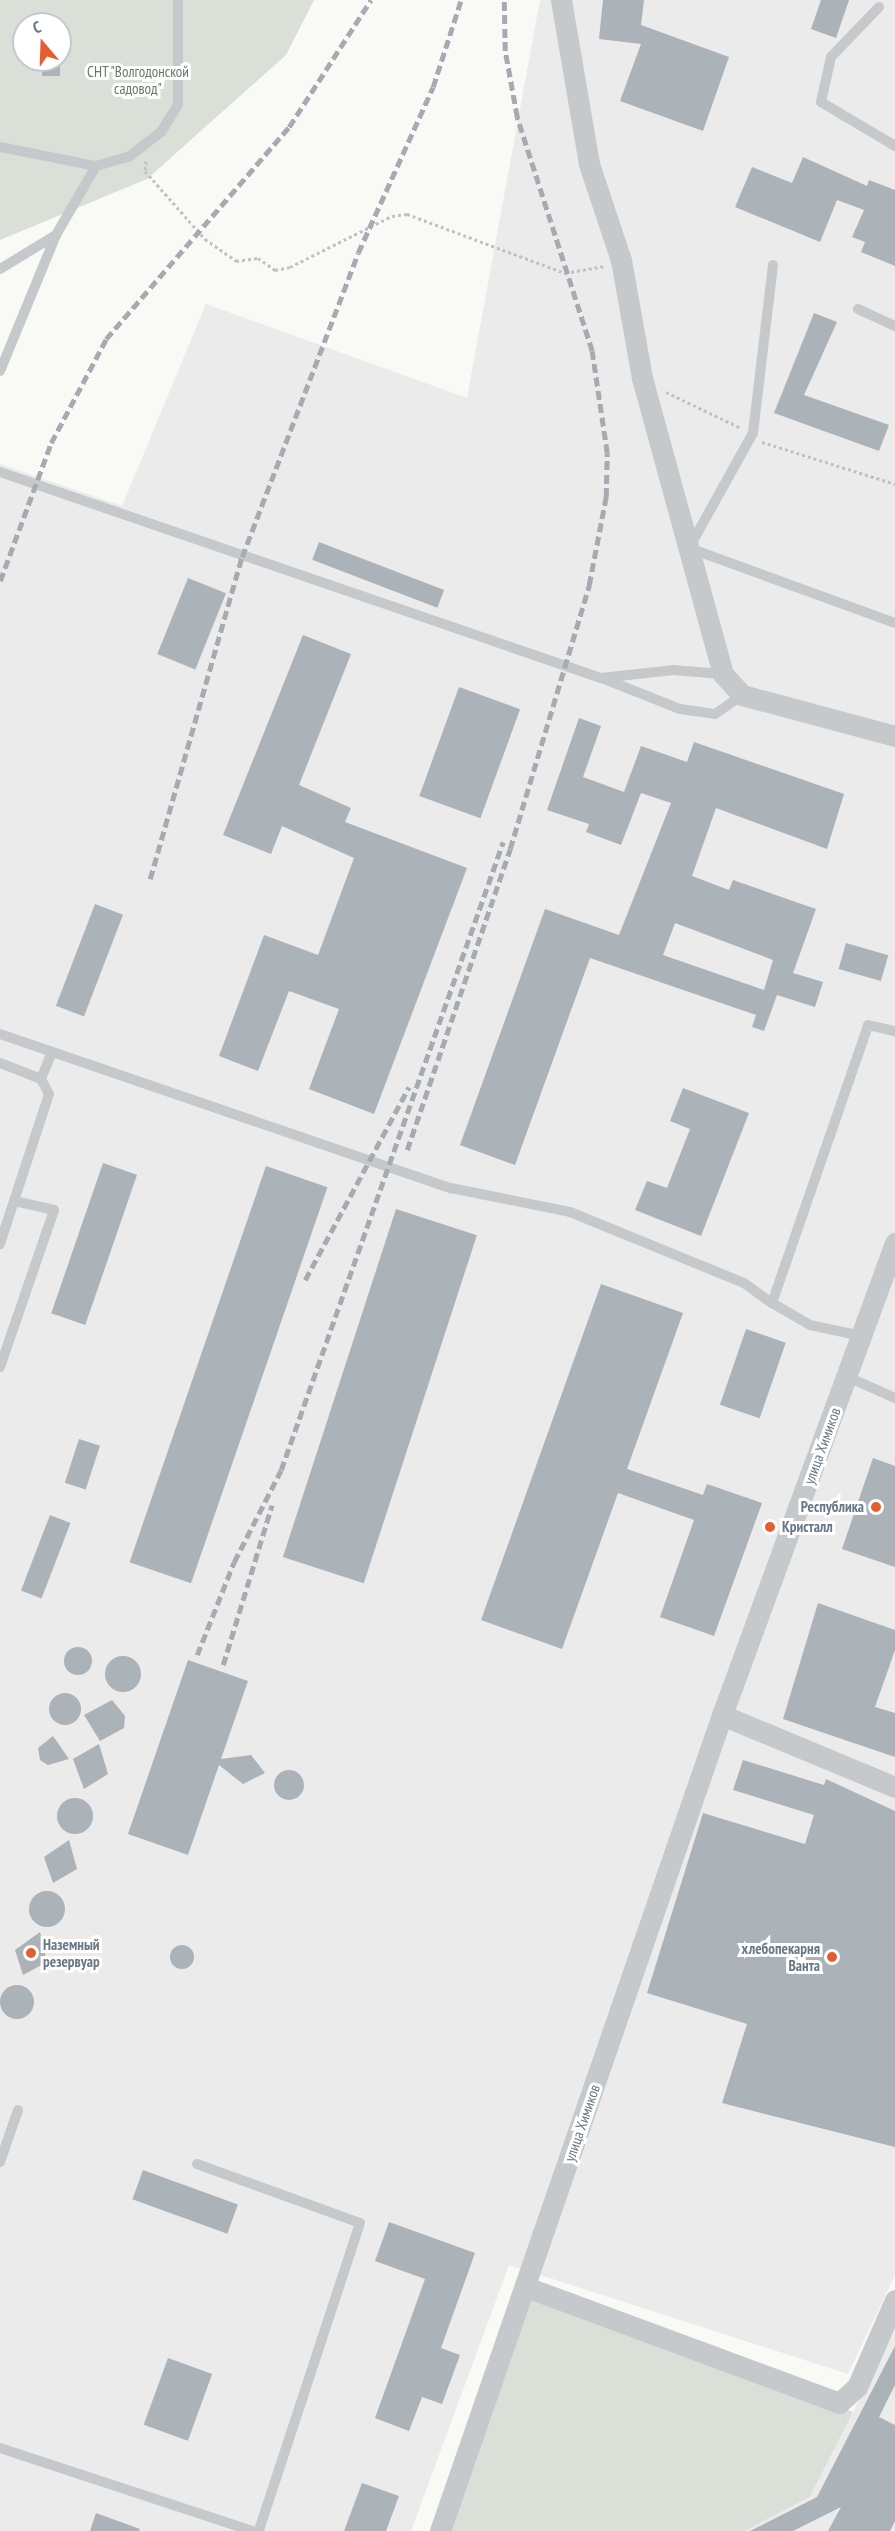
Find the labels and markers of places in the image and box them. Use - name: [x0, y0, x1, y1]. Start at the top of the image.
- place label: Республика: [801, 1498, 864, 1516]
- marker: Республика: [869, 1500, 883, 1514]
- place label: Кристалл: [782, 1518, 833, 1536]
- marker: Кристалл: [763, 1520, 777, 1534]
- place label: Наземный резервуар: [43, 1935, 100, 1970]
- place label: хлебопекарня Ванта: [742, 1939, 820, 1974]
- marker: Наземный резервуар: [24, 1946, 38, 1960]
- marker: хлебопекарня Ванта: [825, 1950, 839, 1964]

